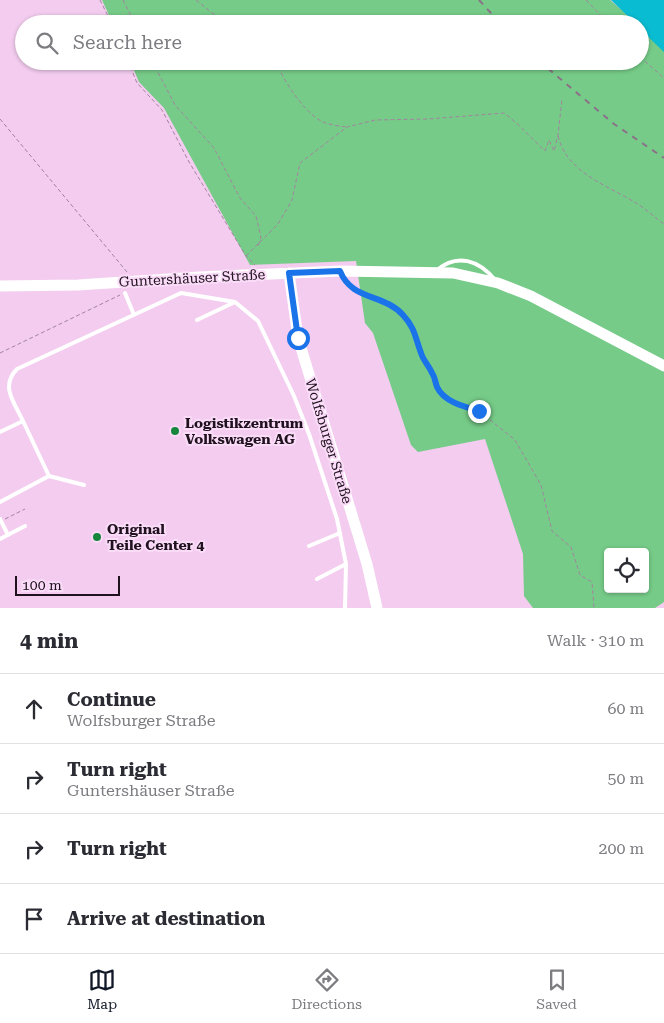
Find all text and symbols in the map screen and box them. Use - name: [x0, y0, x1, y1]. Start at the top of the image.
- search box: [15, 15, 649, 70]
- icon: search: [33, 29, 61, 57]
- text: Search here: [73, 31, 182, 54]
- street label: Guntershäuser Straße: [118, 266, 266, 290]
- route start: [287, 327, 310, 350]
- street label: Wolfsburger Straße: [302, 377, 356, 506]
- route end: [468, 400, 491, 423]
- place label: Logistikzentrum Volkswagen AG: [185, 415, 304, 447]
- marker: Logistikzentrum Volkswagen AG: [169, 425, 181, 437]
- place label: Original Teile Center 4: [107, 521, 205, 553]
- marker: Original Teile Center 4: [91, 531, 103, 543]
- map controls: [604, 548, 649, 593]
- button: locate: [604, 548, 649, 593]
- scale bar: [15, 573, 120, 596]
- text: 100 m: [22, 577, 62, 593]
- text: 4 min: [20, 629, 78, 653]
- text: Walk · 310 m: [547, 631, 644, 650]
- text: Continue: [67, 688, 156, 711]
- icon: ahead: [20, 695, 48, 723]
- text: 60 m: [607, 699, 644, 718]
- text: Wolfsburger Straße: [67, 711, 215, 730]
- text: Turn right: [67, 758, 167, 781]
- icon: right: [20, 765, 48, 793]
- text: 50 m: [607, 769, 644, 788]
- text: Guntershäuser Straße: [67, 781, 234, 800]
- icon: right: [20, 835, 48, 863]
- text: Turn right: [67, 837, 167, 860]
- text: 200 m: [598, 839, 644, 858]
- icon: arrive: [20, 905, 48, 933]
- text: Arrive at destination: [67, 907, 265, 930]
- tab: Map: [87, 966, 117, 1012]
- tab: Directions: [291, 966, 362, 1012]
- tab: Saved: [536, 966, 577, 1012]

